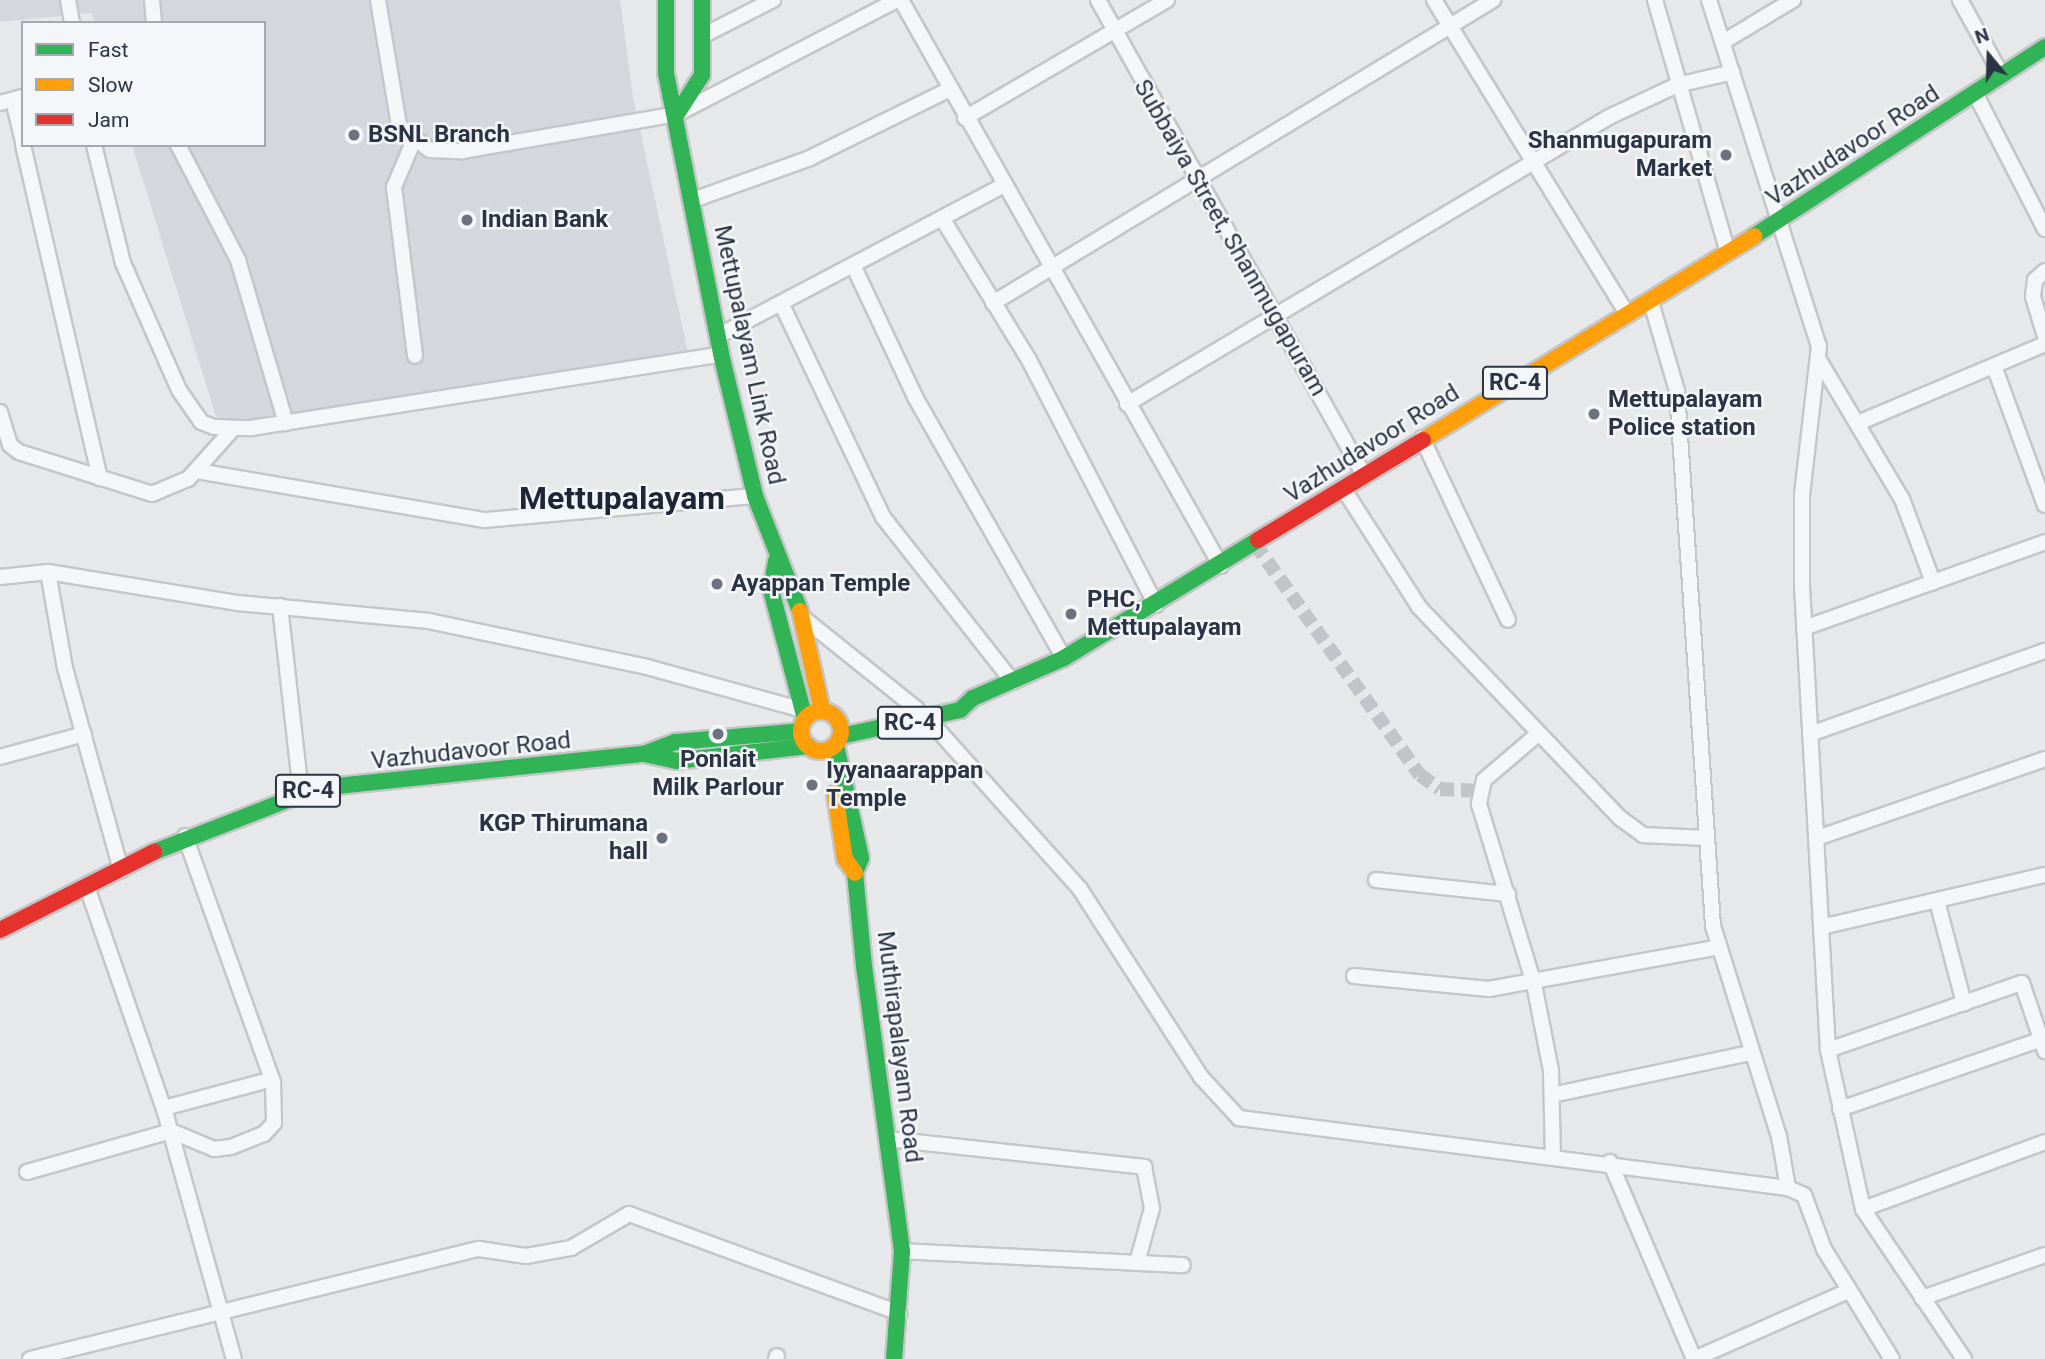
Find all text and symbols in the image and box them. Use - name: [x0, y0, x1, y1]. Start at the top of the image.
- legend: [21, 21, 266, 147]
- north arrow: [1954, 21, 2024, 91]
- text: N: [1972, 23, 1992, 49]
- text: Fast: [88, 38, 128, 62]
- text: Slow: [88, 73, 133, 97]
- street label: Subbaiya Street, Shanmugapuram: [1127, 75, 1333, 401]
- street label: Vazhudavoor Road: [1761, 79, 1945, 213]
- text: Jam: [88, 108, 129, 132]
- place label: BSNL Branch: [368, 121, 510, 149]
- marker: BSNL Branch: [346, 127, 362, 143]
- place label: Shanmugapuram Market: [1528, 127, 1712, 183]
- marker: Shanmugapuram Market: [1718, 147, 1734, 163]
- place label: Indian Bank: [481, 206, 608, 234]
- marker: Indian Bank: [459, 212, 475, 228]
- street label: Mettupalayam Link Road: [707, 223, 791, 487]
- road number: RC-4: [1482, 364, 1548, 402]
- street label: Vazhudavoor Road: [1279, 379, 1465, 509]
- place label: Mettupalayam Police station: [1608, 386, 1763, 442]
- marker: Mettupalayam Police station: [1586, 406, 1602, 422]
- district label: Mettupalayam: [519, 479, 725, 517]
- place label: Ayappan Temple: [731, 570, 911, 598]
- marker: Ayappan Temple: [709, 576, 725, 592]
- place label: PHC, Mettupalayam: [1087, 586, 1242, 642]
- marker: PHC, Mettupalayam: [1061, 604, 1081, 624]
- road number: RC-4: [877, 704, 943, 743]
- street label: Vazhudavoor Road: [370, 726, 572, 776]
- marker: Ponlait Milk Parlour: [710, 726, 726, 742]
- place label: Ponlait Milk Parlour: [652, 746, 784, 802]
- place label: Iyyanaarappan Temple: [826, 757, 984, 813]
- road number: RC-4: [275, 772, 341, 810]
- marker: Iyyanaarappan Temple: [804, 777, 820, 793]
- place label: KGP Thirumana hall: [478, 810, 648, 866]
- marker: KGP Thirumana hall: [654, 830, 670, 846]
- street label: Muthirapalayam Road: [870, 929, 928, 1165]

